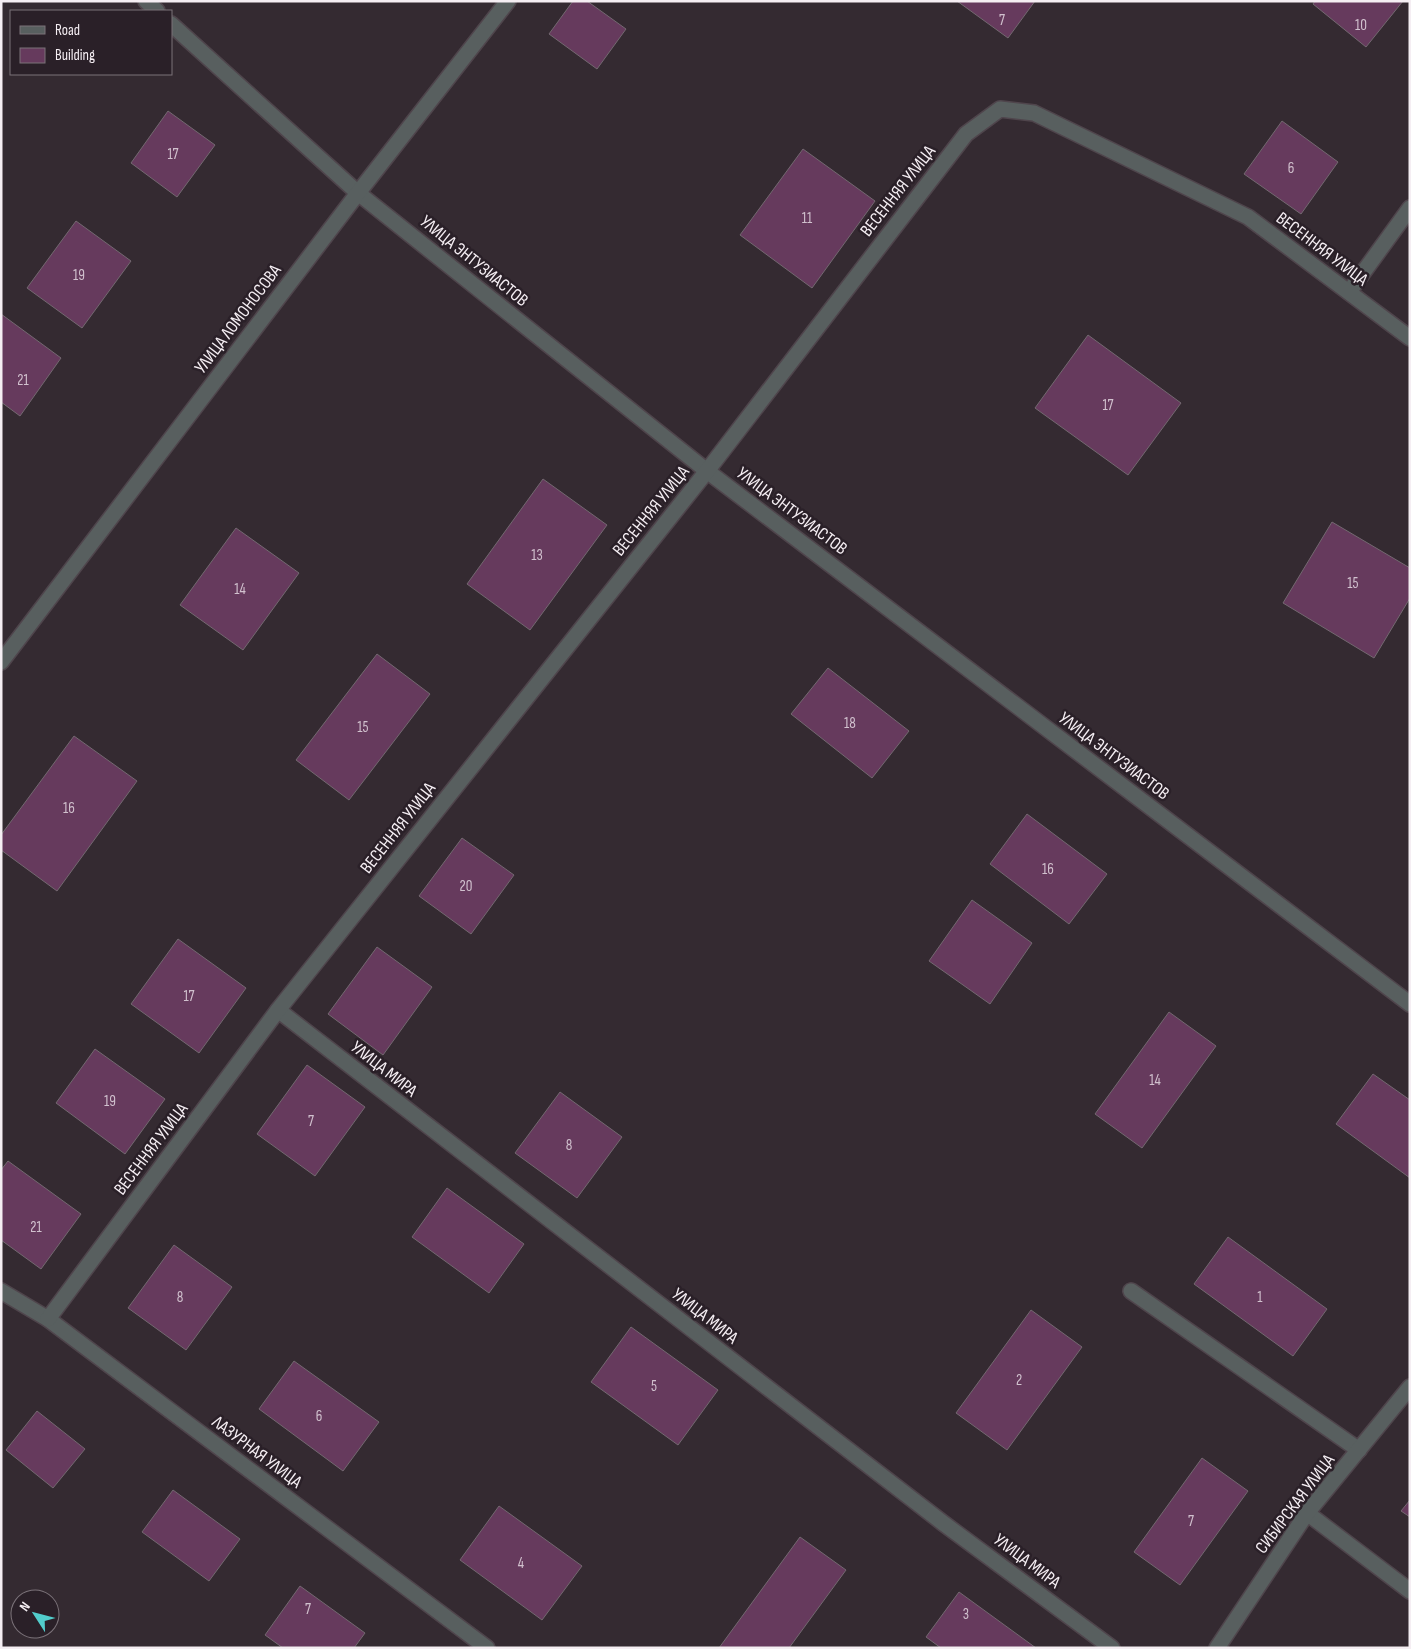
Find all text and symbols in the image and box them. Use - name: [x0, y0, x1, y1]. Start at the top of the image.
- legend: [10, 10, 172, 75]
- house number: 7: [999, 11, 1005, 30]
- house number: 10: [1355, 16, 1367, 35]
- text: Road: [55, 21, 80, 40]
- text: Building: [55, 46, 95, 65]
- street label: ВЕСЕННЯЯ УЛИЦА: [856, 141, 940, 241]
- house number: 17: [167, 145, 179, 164]
- house number: 6: [1288, 159, 1294, 178]
- street label: ВЕСЕННЯЯ УЛИЦА: [1272, 208, 1372, 291]
- house number: 11: [802, 209, 813, 228]
- street label: УЛИЦА ЭНТУЗИАСТОВ: [416, 211, 532, 311]
- street label: УЛИЦА ЛОМОНОСОВА: [190, 260, 286, 377]
- house number: 19: [73, 266, 85, 285]
- house number: 21: [17, 371, 29, 390]
- house number: 17: [1102, 396, 1114, 415]
- street label: ВЕСЕННЯЯ УЛИЦА: [608, 462, 694, 560]
- street label: УЛИЦА ЭНТУЗИАСТОВ: [733, 463, 851, 559]
- house number: 13: [531, 546, 543, 565]
- house number: 15: [1347, 574, 1359, 593]
- house number: 14: [234, 580, 246, 599]
- street label: УЛИЦА ЭНТУЗИАСТОВ: [1055, 708, 1173, 804]
- house number: 18: [844, 714, 856, 733]
- house number: 15: [357, 718, 369, 737]
- street label: ВЕСЕННЯЯ УЛИЦА: [356, 778, 440, 878]
- house number: 16: [63, 799, 75, 818]
- house number: 16: [1042, 860, 1054, 879]
- house number: 20: [460, 877, 472, 896]
- house number: 17: [183, 987, 195, 1006]
- street label: УЛИЦА МИРА: [347, 1037, 421, 1102]
- house number: 14: [1149, 1071, 1161, 1090]
- house number: 19: [104, 1092, 116, 1111]
- street label: ВЕСЕННЯЯ УЛИЦА: [110, 1099, 193, 1199]
- house number: 7: [308, 1112, 314, 1131]
- house number: 8: [566, 1136, 572, 1155]
- house number: 21: [30, 1218, 42, 1237]
- street label: УЛИЦА МИРА: [668, 1284, 742, 1349]
- house number: 8: [177, 1288, 183, 1307]
- house number: 1: [1257, 1288, 1263, 1307]
- house number: 2: [1016, 1371, 1022, 1390]
- house number: 5: [651, 1377, 657, 1396]
- house number: 6: [316, 1407, 322, 1426]
- street label: ЛАЗУРНАЯ УЛИЦА: [207, 1411, 306, 1493]
- street label: СИБИРСКАЯ УЛИЦА: [1251, 1450, 1339, 1558]
- house number: 7: [1188, 1512, 1194, 1531]
- street label: УЛИЦА МИРА: [989, 1529, 1065, 1593]
- house number: 4: [518, 1554, 524, 1573]
- north arrow: [10, 1589, 60, 1639]
- text: N: [16, 1599, 34, 1615]
- house number: 7: [305, 1600, 311, 1619]
- house number: 3: [963, 1605, 969, 1624]

